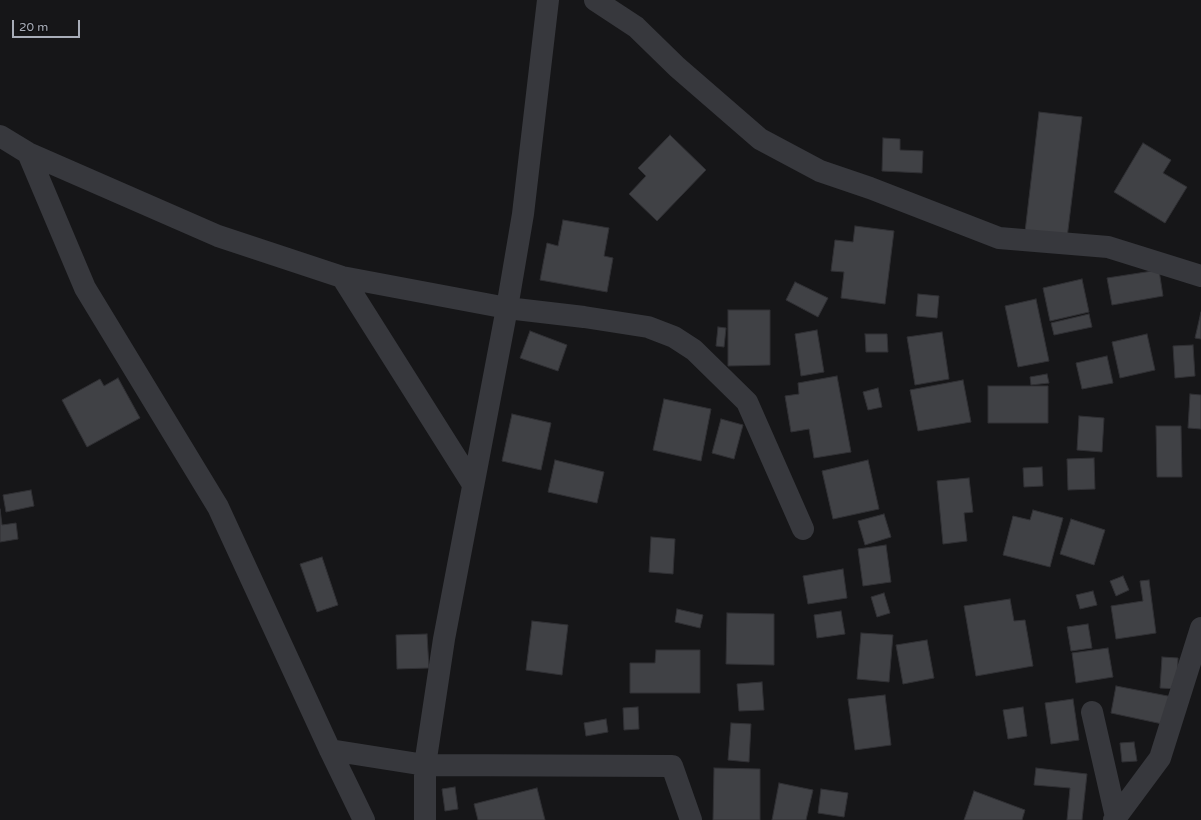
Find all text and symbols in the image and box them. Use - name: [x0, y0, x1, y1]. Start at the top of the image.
- scale bar: [14, 12, 82, 38]
- text: 20 m: [19, 20, 48, 34]

